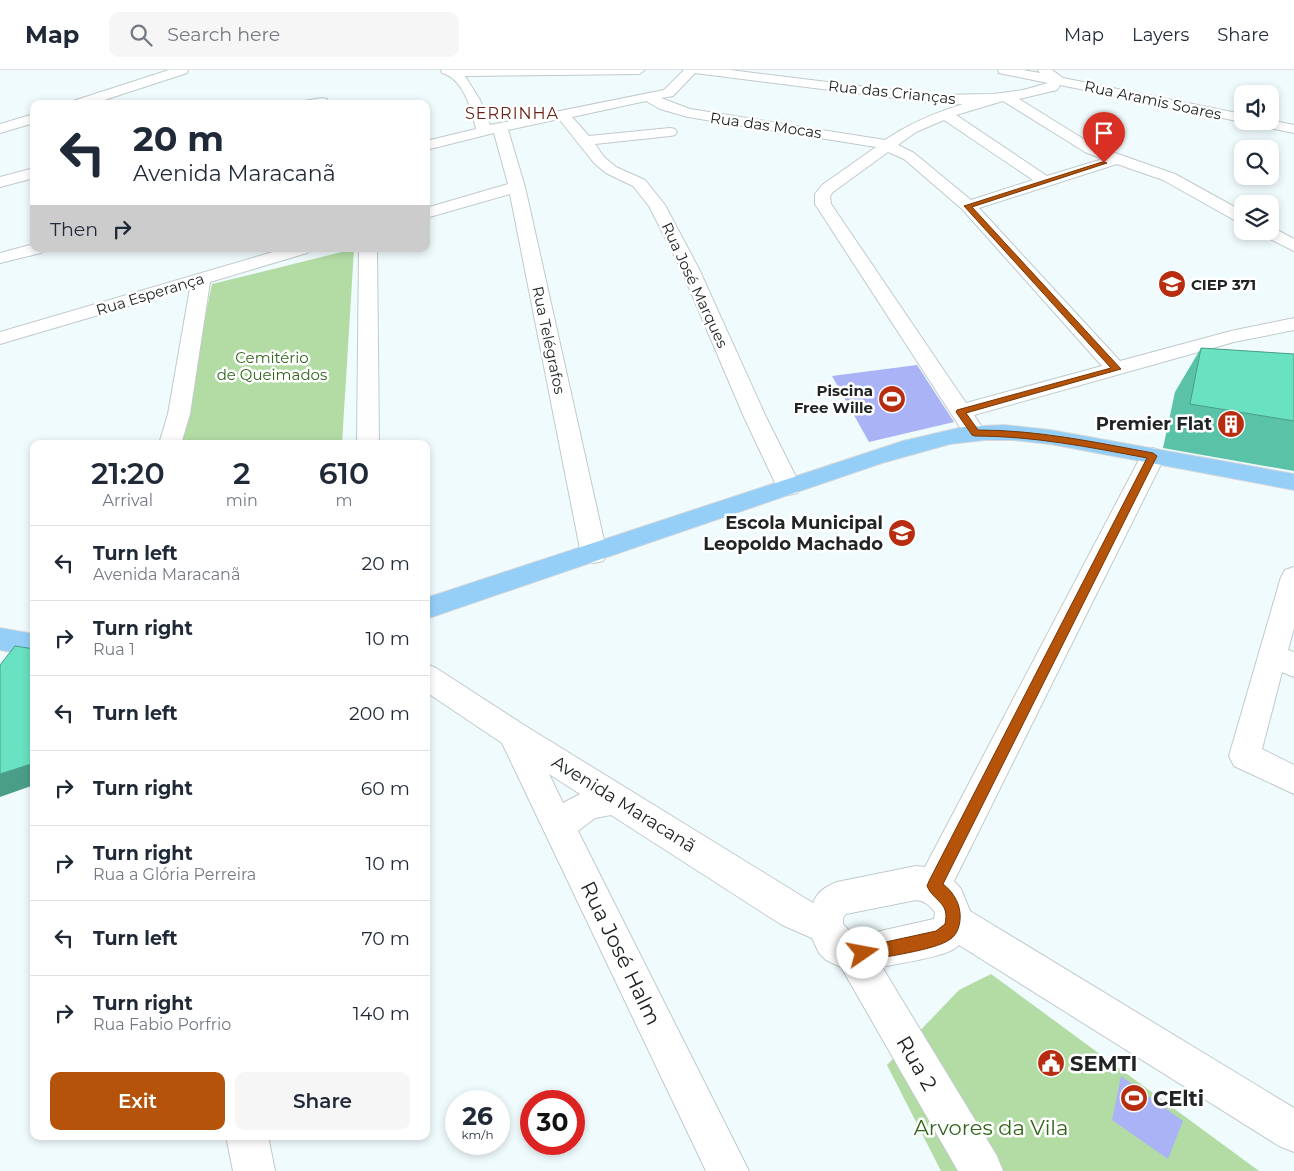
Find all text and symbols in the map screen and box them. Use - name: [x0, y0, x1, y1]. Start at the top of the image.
- search box: [109, 12, 459, 57]
- text: Map: [25, 20, 79, 49]
- icon: search: [127, 21, 155, 49]
- text: Search here: [167, 23, 280, 46]
- text: Map: [1064, 24, 1104, 46]
- text: Layers: [1132, 24, 1189, 46]
- text: Share: [1217, 24, 1269, 46]
- street label: Rua das Crianças: [827, 76, 957, 108]
- street label: Rua Aramis Soares: [1083, 76, 1223, 124]
- map controls: [1234, 85, 1279, 240]
- button: sound: [1234, 85, 1279, 130]
- district label: SERRINHA: [465, 104, 559, 123]
- street label: Rua das Mocas: [709, 108, 823, 142]
- pin: [1083, 112, 1125, 163]
- text: 20 m: [133, 117, 224, 160]
- icon: arrive: [1090, 119, 1118, 147]
- icon: left: [50, 120, 115, 185]
- button: search: [1234, 140, 1279, 185]
- text: Avenida Maracanã: [133, 160, 336, 187]
- button: layers: [1234, 195, 1279, 240]
- icon: right: [108, 215, 136, 243]
- text: Then: [50, 218, 98, 241]
- street label: Rua José Marques: [658, 219, 732, 351]
- street label: Rua Esperança: [94, 269, 206, 319]
- school or university icon: CIEP 371: [1157, 269, 1187, 299]
- place label: CIEP 371: [1191, 275, 1256, 294]
- street label: Rua Telégrafos: [528, 284, 570, 396]
- park label: Cemitério de Queimados: [217, 348, 327, 384]
- place label: Piscina Free Wille: [794, 381, 873, 417]
- sports icon: Piscina Free Wille: [877, 384, 907, 414]
- building icon: Premier Flat: [1216, 409, 1246, 439]
- place label: Premier Flat: [1096, 413, 1212, 435]
- text: 21:20: [91, 455, 165, 492]
- text: 2: [233, 455, 250, 492]
- text: 610: [319, 455, 369, 492]
- text: Arrival: [103, 491, 153, 510]
- text: min: [226, 491, 258, 510]
- text: m: [335, 491, 352, 510]
- place label: Escola Municipal Leopoldo Machado: [703, 512, 883, 555]
- school or university icon: Escola Municipal Leopoldo Machado: [887, 518, 917, 548]
- text: Turn left: [93, 542, 178, 565]
- icon: left: [50, 549, 78, 577]
- text: 20 m: [362, 552, 410, 575]
- text: Avenida Maracanã: [93, 565, 240, 584]
- text: Turn right: [93, 617, 193, 640]
- icon: right: [50, 624, 78, 652]
- text: 10 m: [365, 627, 410, 650]
- text: Rua 1: [93, 640, 135, 659]
- icon: left: [50, 699, 78, 727]
- text: Turn left: [93, 702, 178, 725]
- text: 200 m: [349, 702, 410, 725]
- street label: Avenida Maracanã: [548, 751, 700, 857]
- icon: right: [50, 774, 78, 802]
- text: Turn right: [93, 777, 193, 800]
- text: 60 m: [361, 777, 410, 800]
- text: Turn right: [93, 842, 193, 865]
- icon: right: [50, 849, 78, 877]
- text: 10 m: [365, 852, 410, 875]
- text: Rua a Glória Perreira: [93, 865, 256, 884]
- street label: Rua José Halm: [575, 877, 667, 1029]
- icon: left: [50, 924, 78, 952]
- position arrow: [836, 926, 888, 978]
- text: Turn left: [93, 927, 178, 950]
- text: 70 m: [361, 927, 410, 950]
- text: Turn right: [93, 992, 193, 1015]
- icon: right: [50, 999, 78, 1027]
- text: 140 m: [353, 1002, 410, 1025]
- text: Rua Fabio Porfrio: [93, 1015, 231, 1034]
- street label: Rua 2: [891, 1031, 943, 1095]
- public building icon: SEMTI: [1036, 1048, 1066, 1078]
- place label: SEMTI: [1070, 1051, 1137, 1076]
- button: Exit: [50, 1072, 225, 1130]
- button: Share: [235, 1072, 410, 1130]
- sports icon: CElti: [1119, 1083, 1149, 1113]
- place label: CElti: [1153, 1086, 1204, 1111]
- speed limit sign: 30: [520, 1090, 585, 1155]
- text: 26: [462, 1101, 493, 1131]
- park label: Arvores da Vila: [914, 1115, 1068, 1140]
- text: km/h: [461, 1127, 494, 1142]

